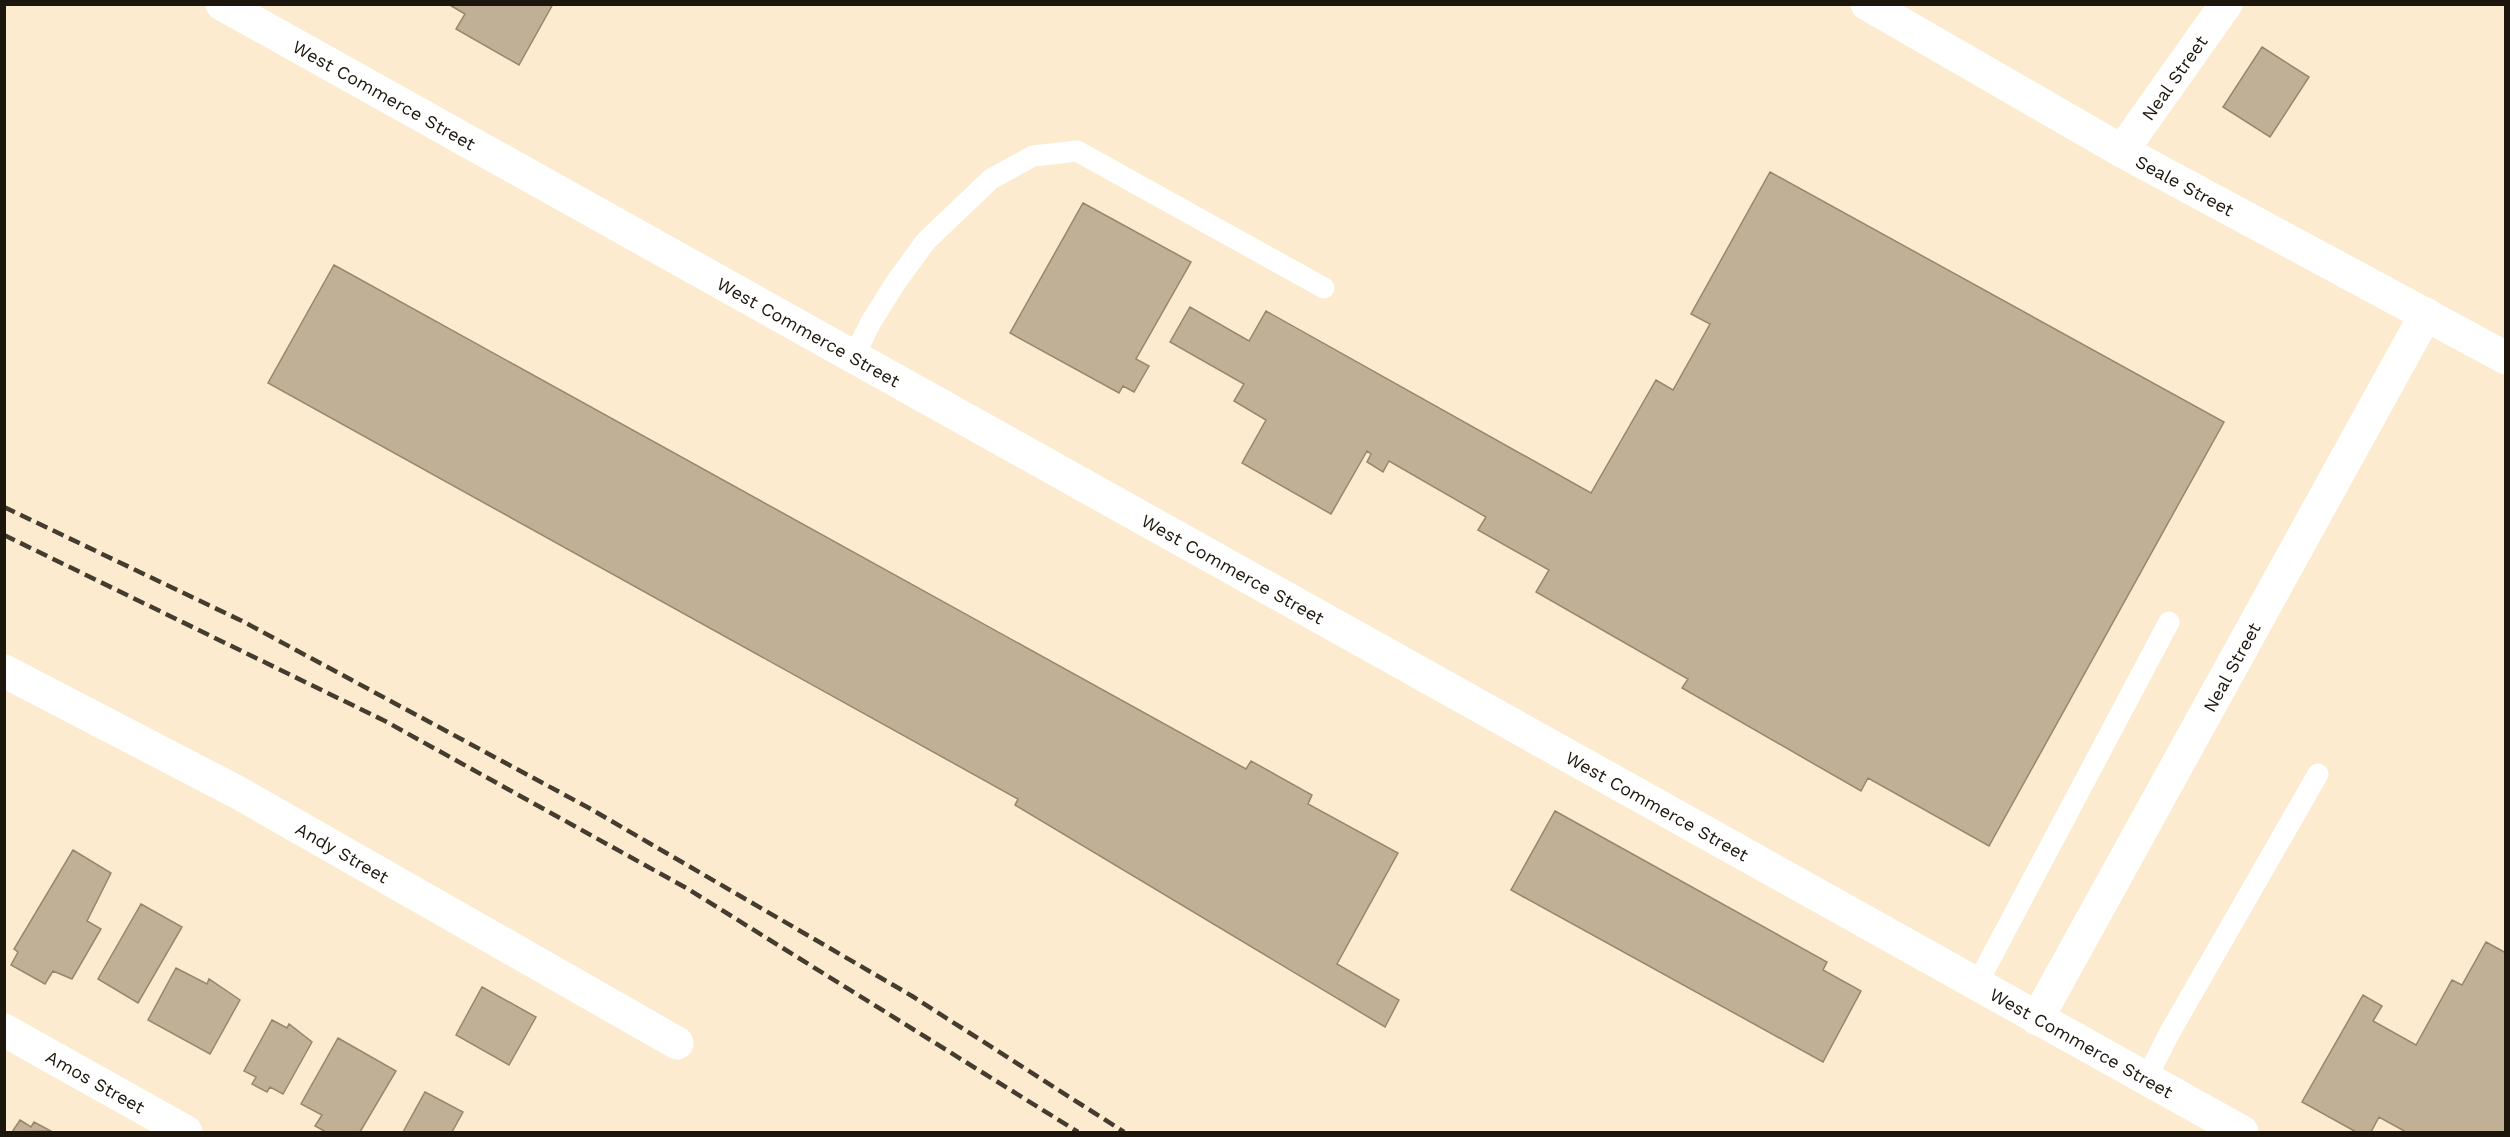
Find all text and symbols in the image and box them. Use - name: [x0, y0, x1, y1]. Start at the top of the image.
- street label: Neal Street: [2137, 31, 2211, 124]
- street label: West Commerce Street: [289, 35, 480, 154]
- street label: Seale Street: [2132, 150, 2238, 220]
- street label: West Commerce Street: [714, 272, 904, 391]
- street label: West Commerce Street: [1138, 509, 1329, 628]
- street label: Neal Street: [2198, 618, 2265, 715]
- street label: West Commerce Street: [1562, 746, 1753, 865]
- street label: Andy Street: [292, 817, 393, 887]
- street label: West Commerce Street: [1987, 983, 2177, 1102]
- street label: Amos Street: [43, 1045, 149, 1118]

